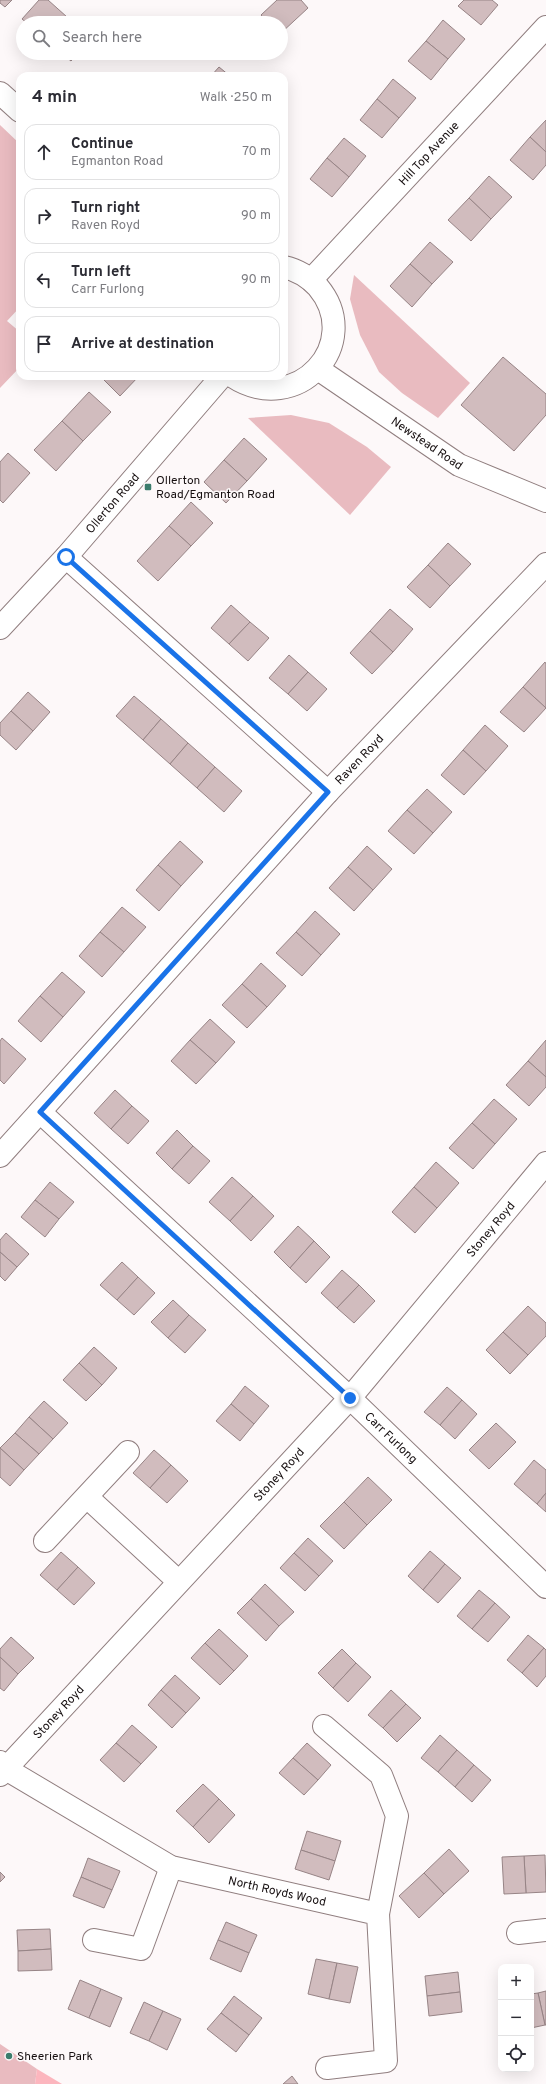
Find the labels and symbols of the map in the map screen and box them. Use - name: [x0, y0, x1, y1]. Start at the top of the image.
- street label: Hill Top Avenue: [396, 118, 463, 189]
- street label: Newstead Road: [387, 414, 466, 474]
- street label: Ollerton Road: [83, 470, 144, 537]
- place label: Ollerton Road/Egmanton Road: [156, 473, 275, 503]
- marker: Ollerton Road/Egmanton Road: [143, 482, 153, 492]
- route start: [57, 548, 75, 566]
- street label: Raven Royd: [332, 732, 388, 789]
- street label: Stoney Royd: [464, 1199, 519, 1261]
- route end: [341, 1389, 359, 1407]
- street label: Carr Furlong: [361, 1409, 420, 1468]
- street label: Stoney Royd: [251, 1445, 309, 1506]
- street label: Stoney Royd: [30, 1682, 88, 1743]
- street label: North Royds Wood: [226, 1873, 327, 1911]
- place label: Sheerien Park: [17, 2049, 93, 2065]
- marker: Sheerien Park: [4, 2051, 14, 2061]

